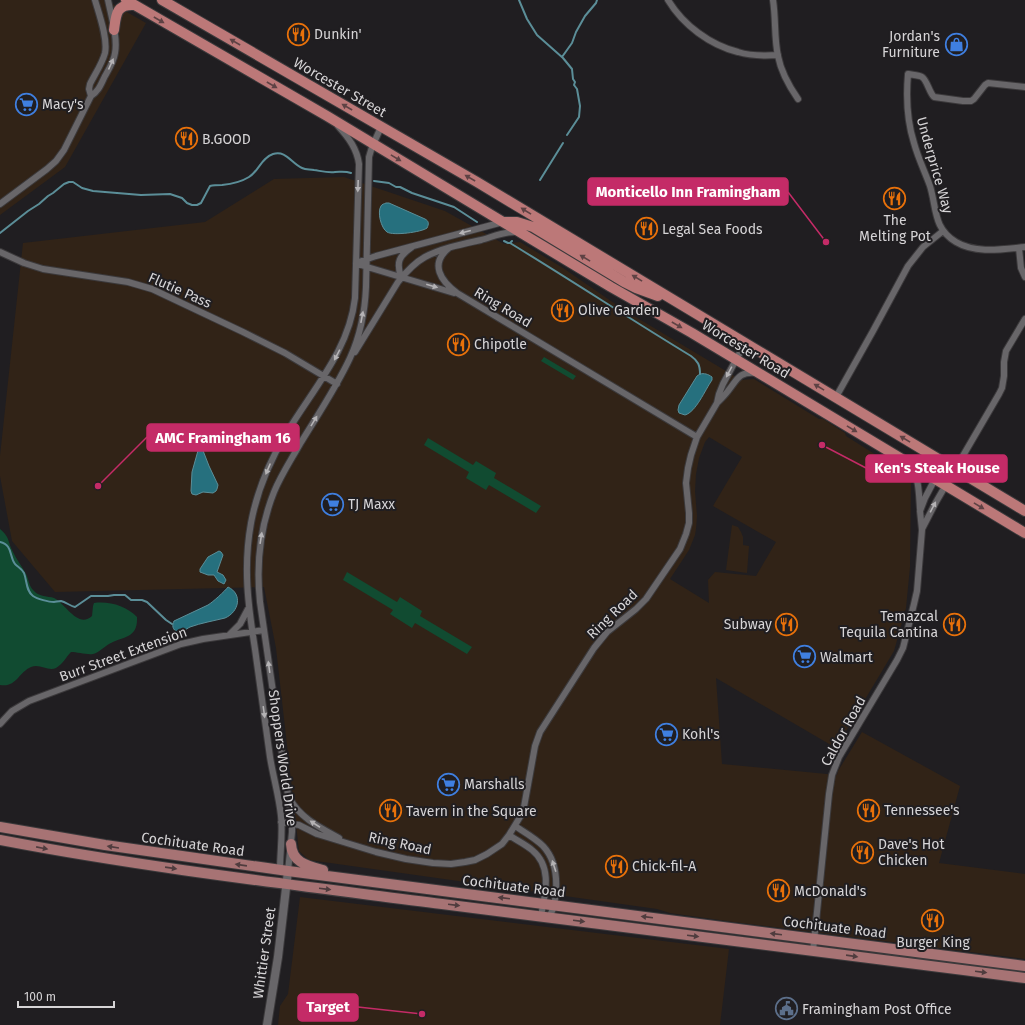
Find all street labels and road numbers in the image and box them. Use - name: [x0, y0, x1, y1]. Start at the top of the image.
- street label: Worcester Street: [290, 54, 390, 121]
- street label: Underprice Way: [913, 115, 956, 216]
- street label: Flutie Pass: [146, 269, 214, 312]
- street label: Ring Road: [471, 284, 535, 331]
- street label: Worcester Road: [699, 317, 793, 382]
- street label: Ring Road: [583, 586, 641, 643]
- street label: Burr Street Extension: [57, 623, 189, 685]
- street label: Shoppers World Drive: [265, 689, 301, 827]
- street label: Caldor Road: [817, 693, 870, 769]
- street label: Cochituate Road: [140, 829, 246, 860]
- street label: Ring Road: [367, 829, 433, 858]
- street label: Cochituate Road: [461, 872, 567, 901]
- street label: Whittier Street: [250, 905, 279, 1000]
- street label: Cochituate Road: [782, 913, 888, 942]

